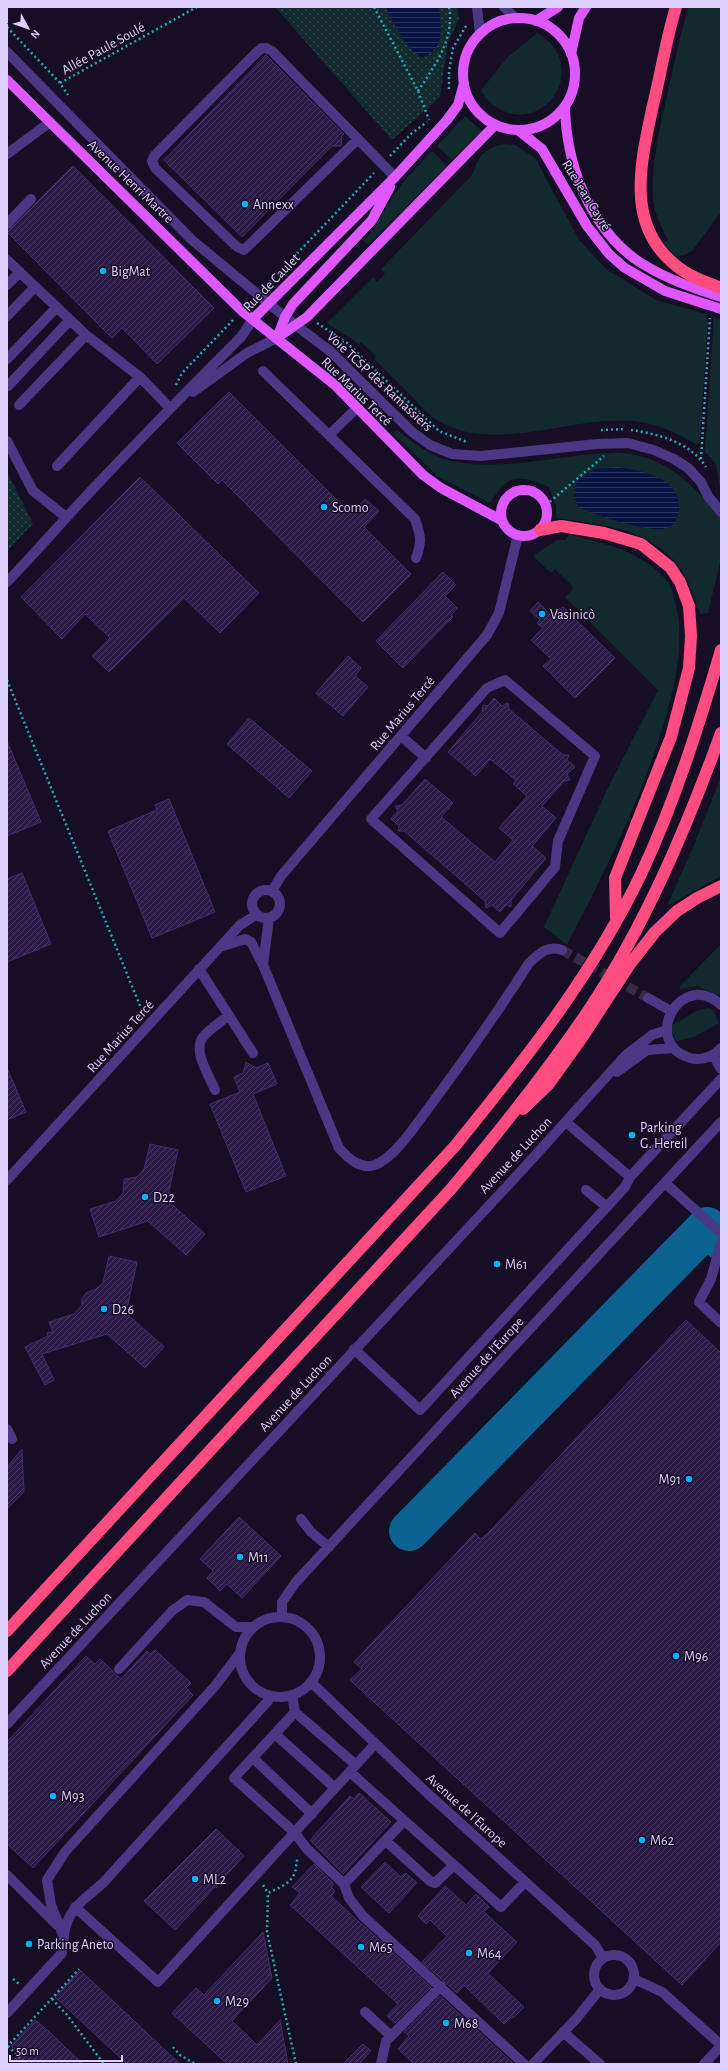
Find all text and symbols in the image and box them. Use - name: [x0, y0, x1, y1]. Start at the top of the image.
- north arrow: [8, 8, 48, 48]
- street label: Allée Paule Soulé: [59, 20, 148, 78]
- text: N: [29, 28, 42, 41]
- street label: Avenue Henri Martre: [85, 137, 176, 226]
- street label: Rue Jean Cayré: [559, 158, 613, 233]
- place label: Annexx: [253, 198, 294, 212]
- marker: Annexx: [240, 199, 250, 209]
- street label: Rue de Caulet: [241, 251, 303, 314]
- place label: BigMat: [111, 265, 151, 279]
- marker: BigMat: [98, 266, 108, 276]
- street label: Voie TCSP des Ramassiers: [324, 329, 435, 434]
- street label: Rue Marius Tercé: [318, 355, 394, 429]
- place label: Scomo: [332, 501, 369, 515]
- marker: Scomo: [319, 502, 329, 512]
- place label: Vasinicò: [550, 608, 595, 622]
- marker: Vasinicò: [537, 609, 547, 619]
- street label: Rue Marius Tercé: [368, 674, 438, 753]
- street label: Rue Marius Tercé: [85, 998, 157, 1076]
- street label: Avenue de Luchon: [477, 1115, 555, 1197]
- place label: Parking G. Hereil: [640, 1121, 687, 1151]
- marker: Parking G. Hereil: [627, 1130, 637, 1140]
- place label: D22: [153, 1191, 175, 1205]
- marker: D22: [140, 1192, 150, 1202]
- place label: M61: [505, 1258, 527, 1272]
- marker: M61: [492, 1259, 502, 1269]
- place label: D26: [112, 1303, 134, 1317]
- marker: D26: [99, 1304, 109, 1314]
- street label: Avenue de l'Europe: [447, 1315, 527, 1401]
- street label: Avenue de Luchon: [257, 1353, 335, 1435]
- place label: M91: [659, 1473, 681, 1487]
- marker: M91: [684, 1474, 694, 1484]
- place label: M11: [248, 1551, 269, 1565]
- marker: M11: [235, 1552, 245, 1562]
- street label: Avenue de Luchon: [37, 1590, 115, 1672]
- place label: M96: [684, 1650, 708, 1664]
- marker: M96: [671, 1651, 681, 1661]
- street label: Avenue de l'Europe: [423, 1771, 509, 1851]
- place label: M93: [61, 1790, 85, 1804]
- marker: M93: [48, 1791, 58, 1801]
- place label: M62: [650, 1834, 674, 1848]
- marker: M62: [637, 1835, 647, 1845]
- place label: ML2: [203, 1873, 226, 1887]
- marker: ML2: [190, 1874, 200, 1884]
- place label: Parking Aneto: [37, 1938, 114, 1952]
- marker: Parking Aneto: [24, 1939, 34, 1949]
- place label: M65: [369, 1941, 393, 1955]
- marker: M65: [356, 1942, 366, 1952]
- place label: M64: [477, 1947, 502, 1961]
- marker: M64: [464, 1948, 474, 1958]
- place label: M29: [225, 1995, 249, 2009]
- marker: M29: [212, 1996, 222, 2006]
- place label: M68: [454, 2017, 478, 2031]
- marker: M68: [441, 2018, 451, 2028]
- scale bar: [10, 2037, 122, 2063]
- text: 50 m: [16, 2045, 39, 2057]

